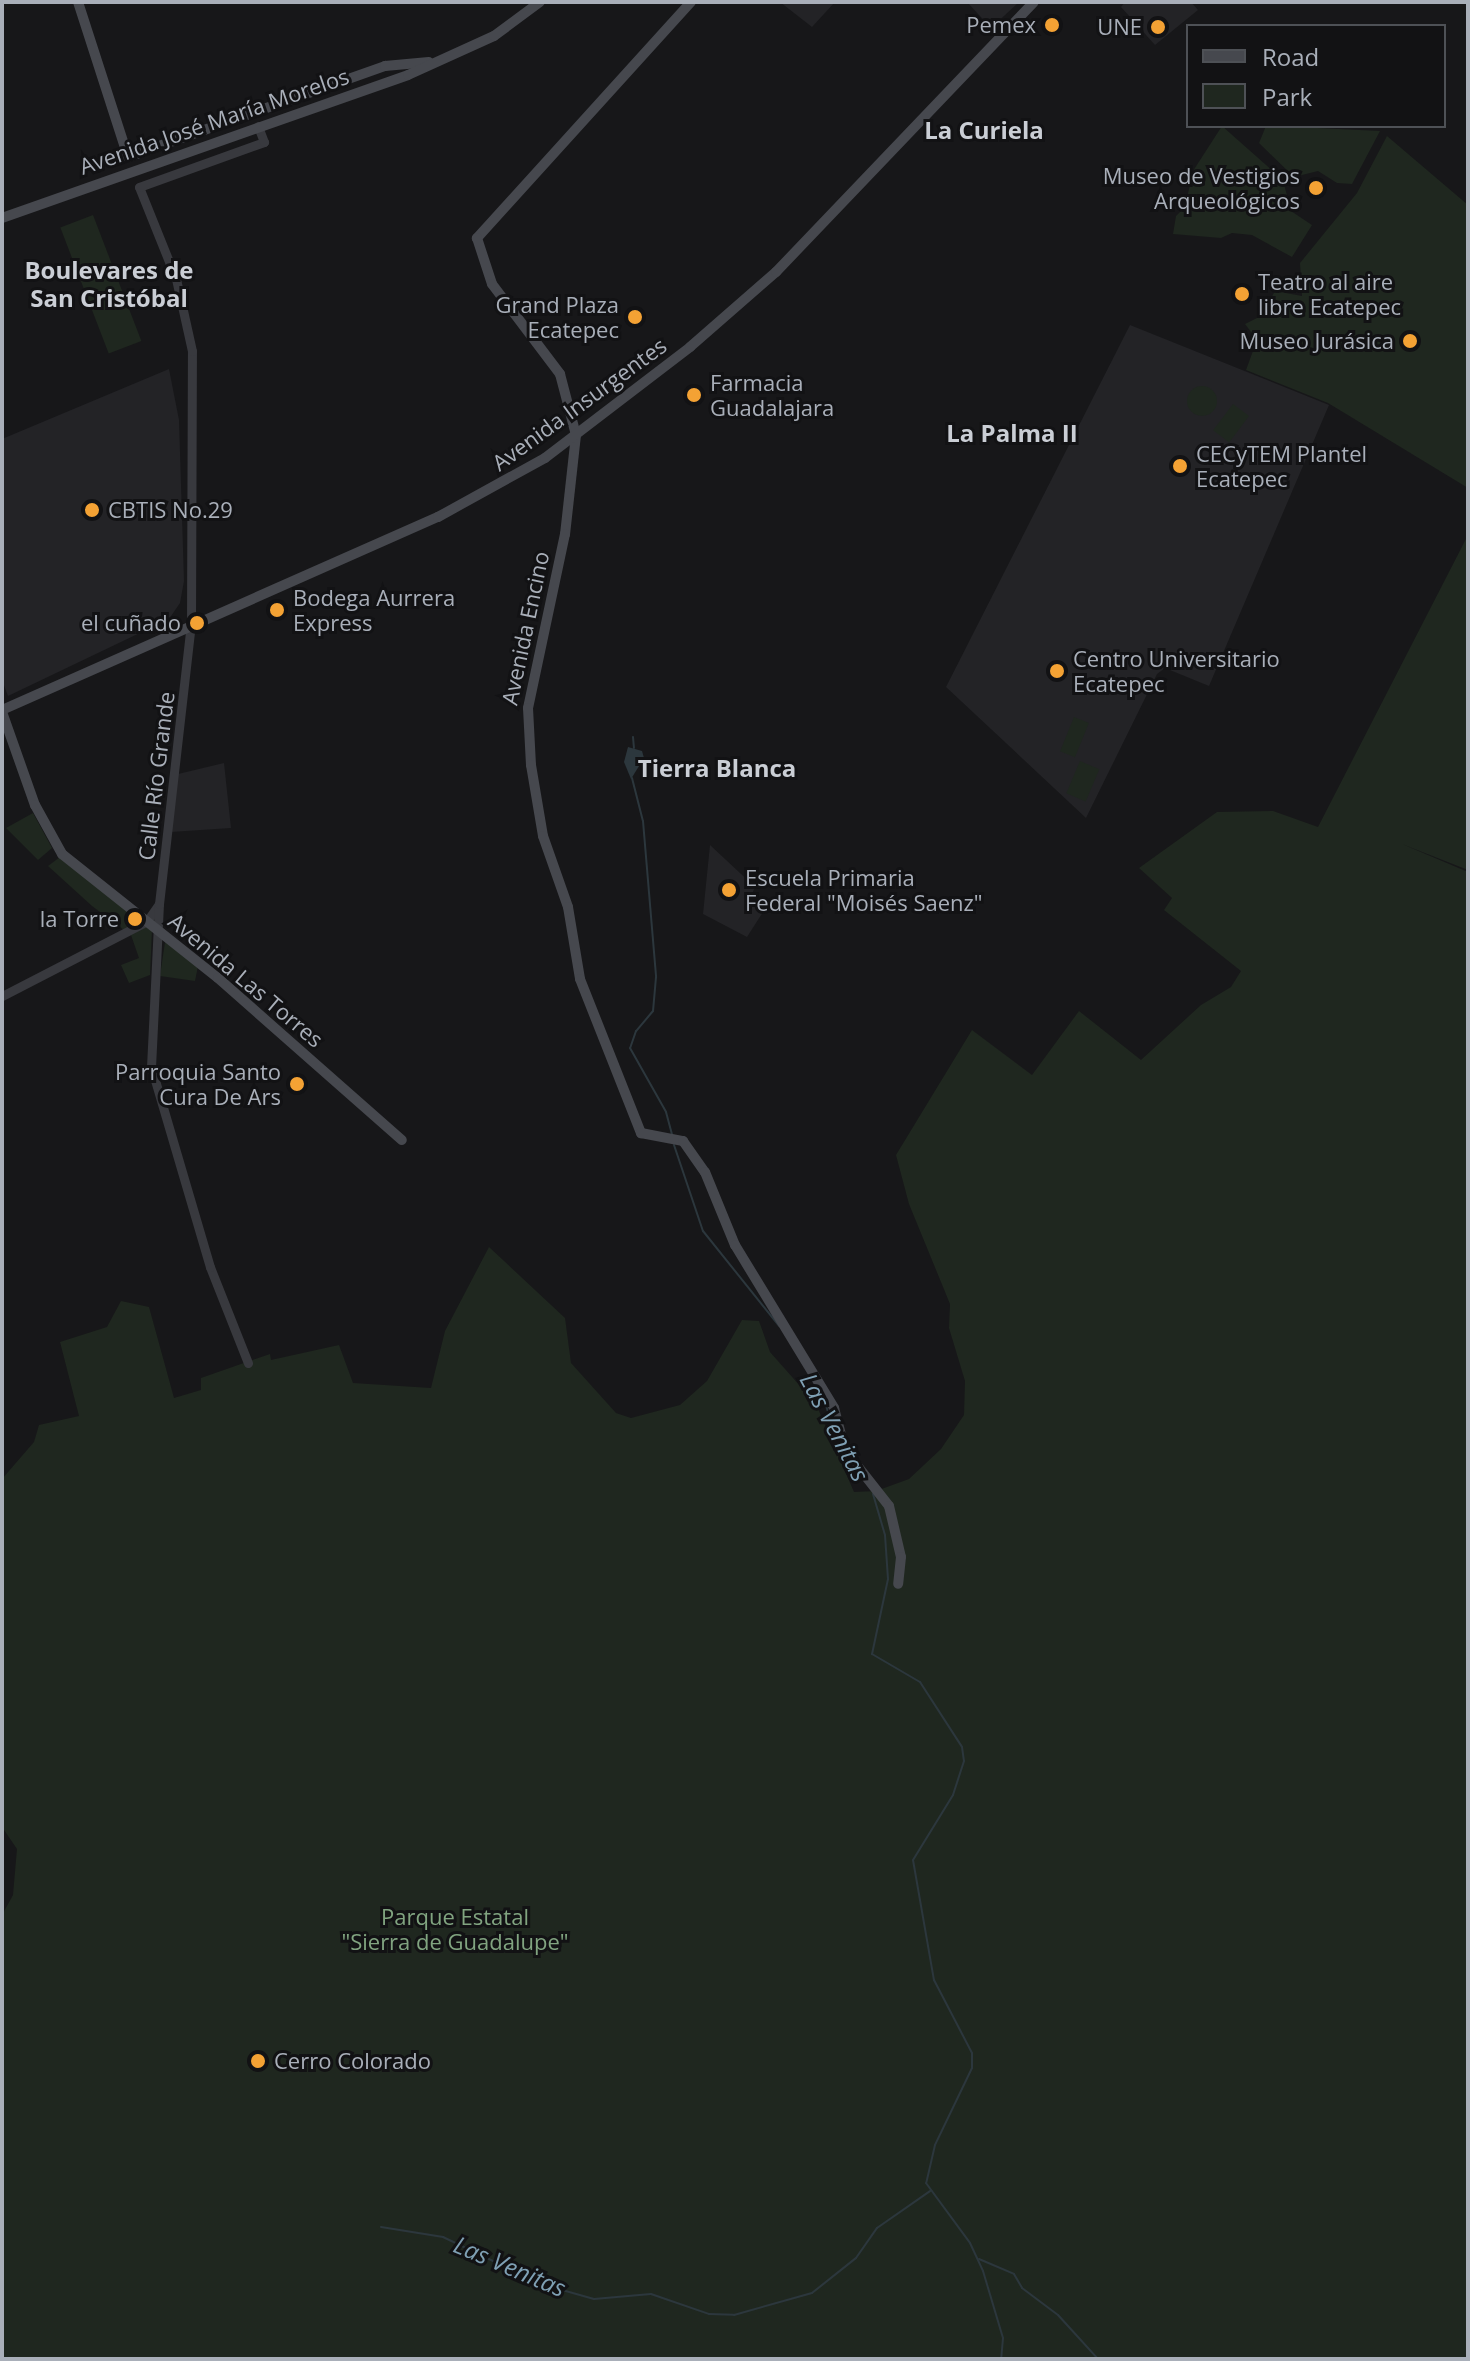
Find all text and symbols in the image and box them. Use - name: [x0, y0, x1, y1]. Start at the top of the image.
- place label: Pemex: [966, 12, 1036, 38]
- place label: UNE: [1097, 14, 1142, 40]
- marker: Pemex: [1043, 16, 1061, 34]
- marker: UNE: [1149, 18, 1167, 36]
- legend: [1186, 24, 1446, 128]
- text: Road: [1262, 40, 1319, 73]
- street label: Avenida José María Morelos: [76, 62, 352, 180]
- text: Park: [1262, 80, 1312, 113]
- district label: La Curiela: [924, 116, 1044, 144]
- place label: Museo de Vestigios Arqueológicos: [1103, 162, 1300, 214]
- marker: Museo de Vestigios Arqueológicos: [1307, 179, 1325, 197]
- district label: Boulevares de San Cristóbal: [24, 256, 194, 312]
- place label: Teatro al aire libre Ecatepec: [1258, 268, 1401, 320]
- marker: Teatro al aire libre Ecatepec: [1233, 285, 1251, 303]
- place label: Grand Plaza Ecatepec: [496, 291, 619, 342]
- marker: Grand Plaza Ecatepec: [626, 308, 644, 326]
- place label: Museo Jurásica: [1240, 328, 1394, 354]
- street label: Avenida Insurgentes: [487, 332, 671, 476]
- marker: Museo Jurásica: [1401, 332, 1419, 350]
- place label: Farmacia Guadalajara: [710, 369, 834, 420]
- marker: Farmacia Guadalajara: [685, 386, 703, 404]
- district label: La Palma II: [946, 419, 1078, 447]
- place label: CECyTEM Plantel Ecatepec: [1196, 440, 1367, 492]
- marker: CECyTEM Plantel Ecatepec: [1171, 457, 1189, 475]
- place label: CBTIS No.29: [108, 497, 233, 523]
- marker: CBTIS No.29: [83, 501, 101, 519]
- street label: Avenida Encino: [496, 549, 554, 707]
- place label: Bodega Aurrera Express: [293, 584, 455, 636]
- marker: Bodega Aurrera Express: [268, 601, 286, 619]
- place label: el cuñado: [81, 610, 181, 636]
- marker: el cuñado: [188, 614, 206, 632]
- place label: Centro Universitario Ecatepec: [1073, 645, 1280, 696]
- marker: Centro Universitario Ecatepec: [1048, 662, 1066, 680]
- street label: Calle Río Grande: [133, 690, 179, 862]
- district label: Tierra Blanca: [638, 754, 796, 782]
- place label: Escuela Primaria Federal "Moisés Saenz": [745, 864, 983, 916]
- marker: Escuela Primaria Federal "Moisés Saenz": [720, 881, 738, 899]
- place label: la Torre: [40, 906, 119, 932]
- street label: Avenida Las Torres: [163, 908, 329, 1052]
- marker: la Torre: [126, 910, 144, 928]
- place label: Parroquia Santo Cura De Ars: [115, 1058, 281, 1110]
- marker: Parroquia Santo Cura De Ars: [288, 1075, 306, 1093]
- water label: Las Venitas: [794, 1368, 876, 1486]
- park label: Parque Estatal "Sierra de Guadalupe": [341, 1903, 569, 1954]
- place label: Cerro Colorado: [274, 2048, 431, 2074]
- marker: Cerro Colorado: [249, 2052, 267, 2070]
- water label: Las Venitas: [450, 2230, 570, 2302]

